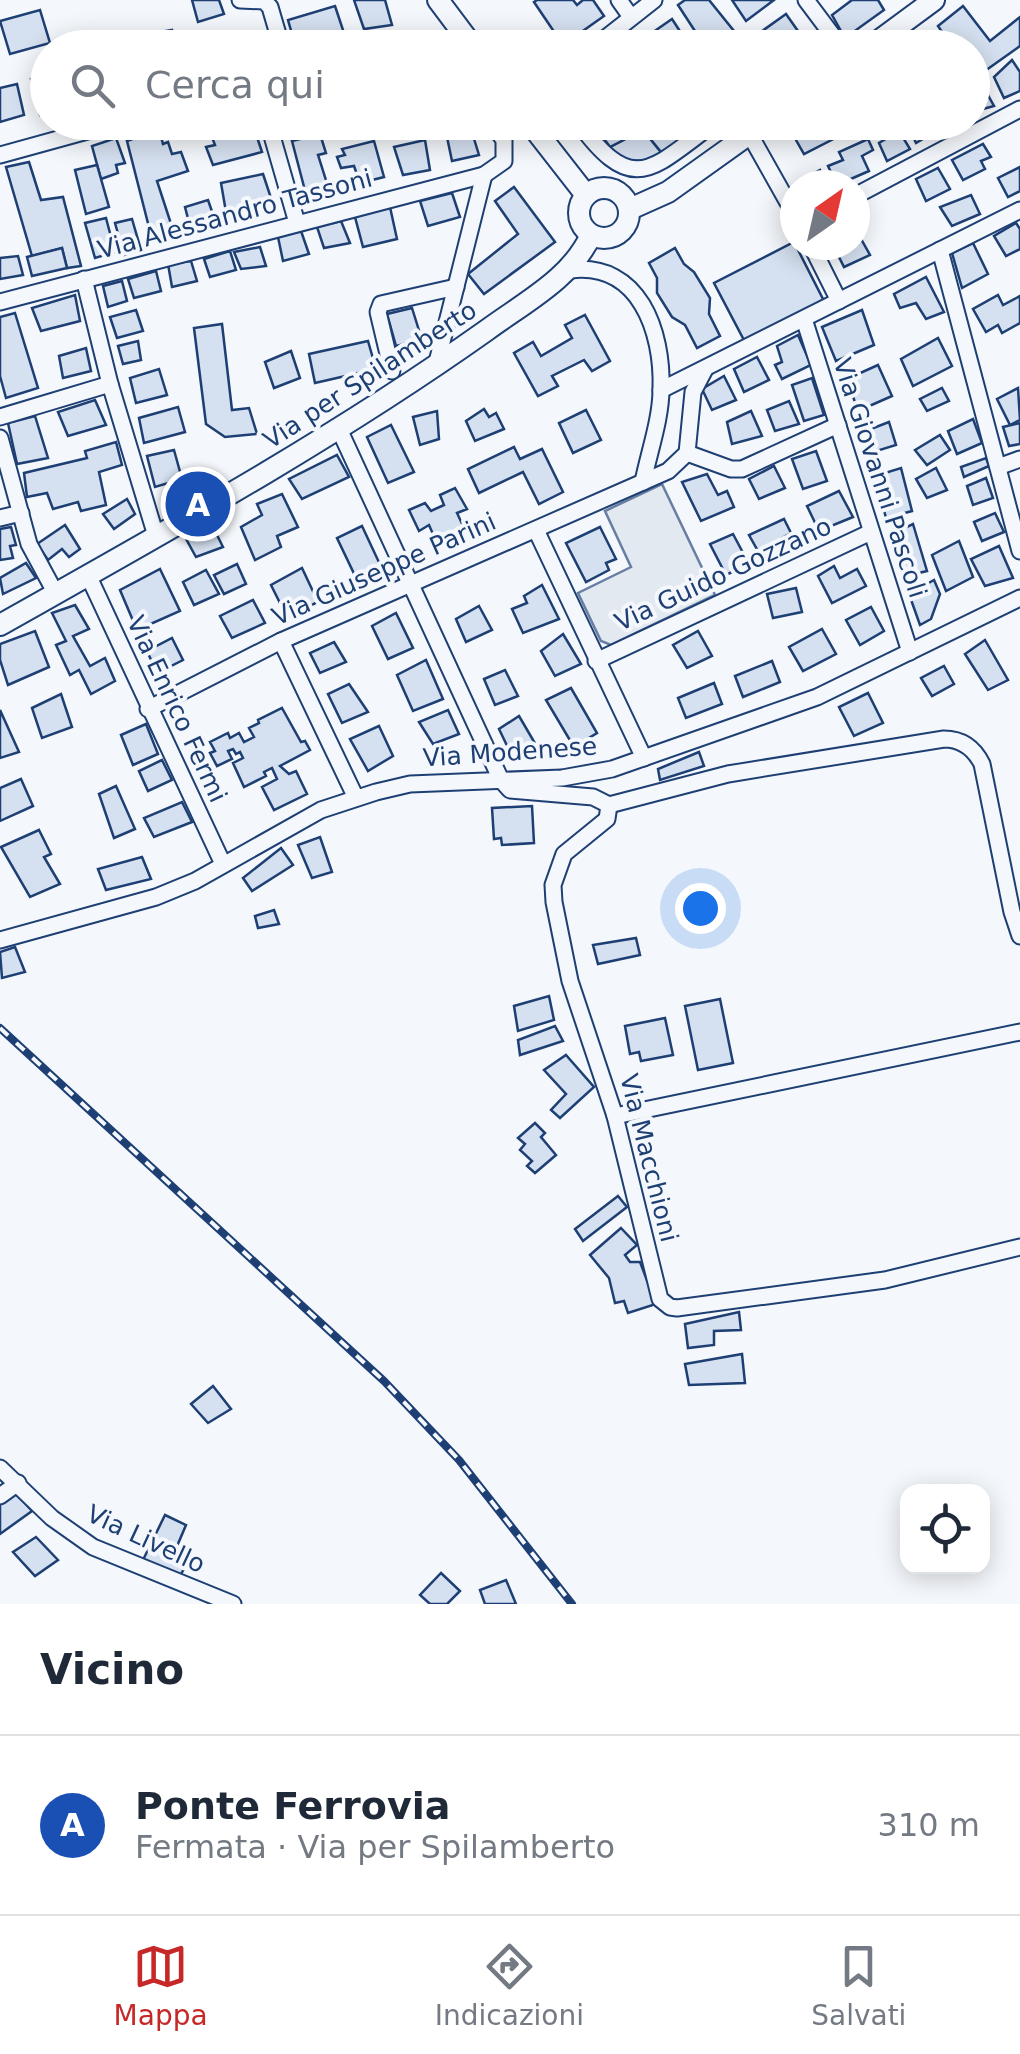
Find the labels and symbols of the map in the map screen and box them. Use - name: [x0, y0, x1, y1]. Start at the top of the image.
- street label: Via Alessandro Tassoni: [95, 163, 375, 265]
- north arrow: [780, 170, 870, 260]
- street label: Via per Spilamberto: [258, 295, 482, 455]
- street label: Via Giovanni Pascoli: [828, 354, 932, 602]
- pin: A: [166, 466, 230, 542]
- street label: Via Giuseppe Parini: [268, 507, 500, 631]
- street label: Via Guido Gozzano: [610, 511, 836, 637]
- street label: Via Enrico Fermi: [121, 611, 233, 807]
- street label: Via Modenese: [422, 731, 598, 773]
- your location: [675, 883, 726, 934]
- street label: Via Macchioni: [614, 1071, 684, 1245]
- street label: Via Livello: [82, 1499, 210, 1579]

